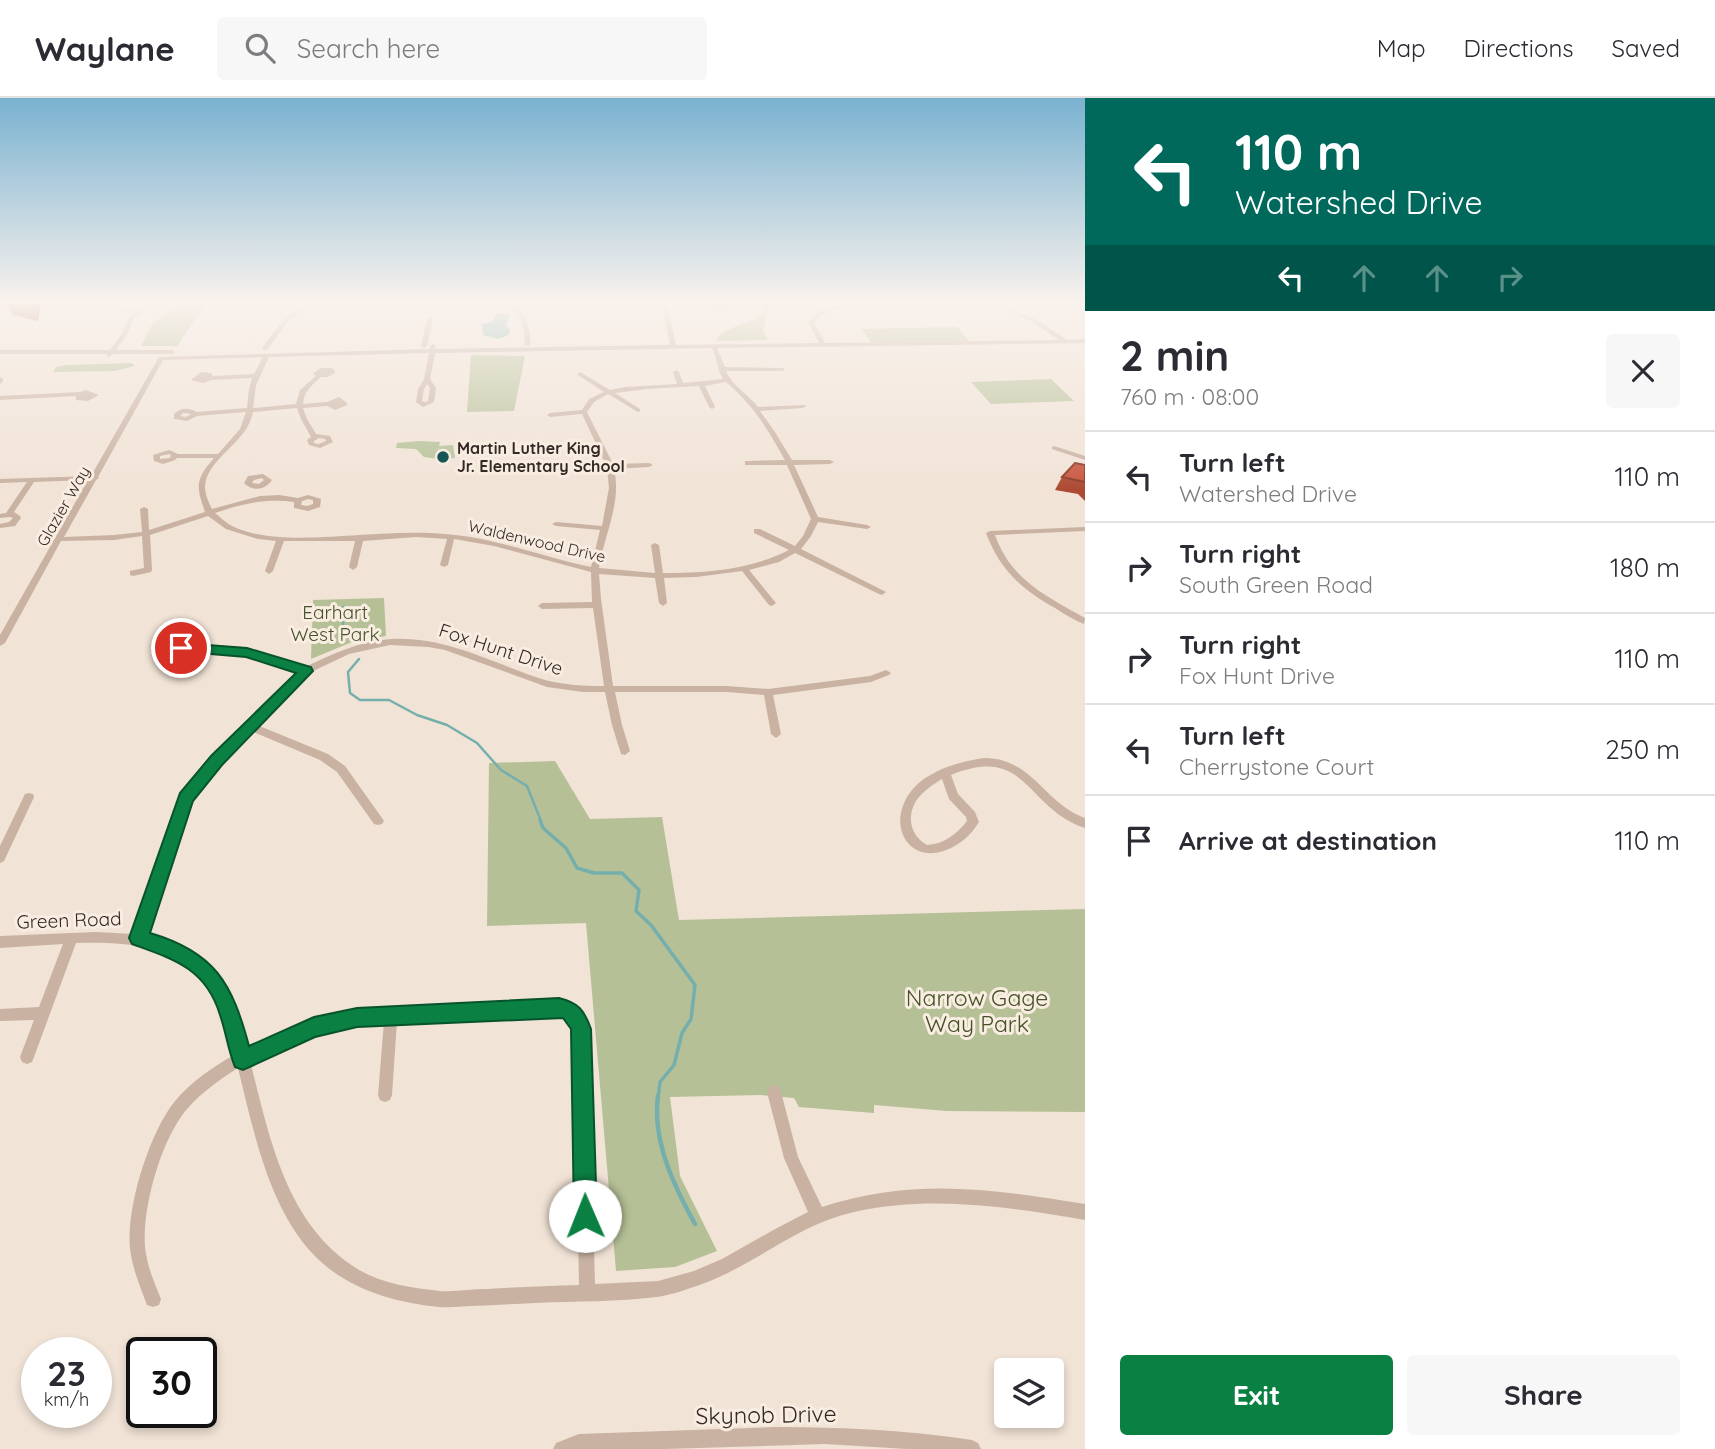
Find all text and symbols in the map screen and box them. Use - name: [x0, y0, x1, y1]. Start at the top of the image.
- search box: [217, 17, 707, 80]
- text: Waylane: [35, 28, 175, 69]
- icon: search: [241, 29, 279, 67]
- text: Search here: [297, 32, 440, 65]
- text: Map: [1377, 33, 1426, 63]
- text: Directions: [1464, 33, 1574, 63]
- text: Saved: [1612, 33, 1680, 63]
- text: 110 m: [1235, 121, 1362, 182]
- icon: left: [1120, 126, 1211, 217]
- text: Watershed Drive: [1235, 182, 1483, 222]
- icon: left: [1272, 259, 1310, 297]
- icon: ahead: [1345, 259, 1383, 297]
- icon: ahead: [1418, 259, 1456, 297]
- icon: right: [1491, 259, 1529, 297]
- text: 2 min: [1120, 329, 1229, 382]
- button: close: [1606, 334, 1680, 408]
- text: 760 m · 08:00: [1120, 382, 1259, 411]
- place label: Martin Luther King Jr. Elementary School: [457, 438, 625, 476]
- text: Turn left: [1179, 446, 1286, 479]
- marker: Martin Luther King Jr. Elementary School: [435, 449, 451, 465]
- icon: left: [1120, 458, 1158, 496]
- text: 110 m: [1614, 460, 1680, 493]
- street label: Glazier Way: [32, 462, 94, 550]
- text: Watershed Drive: [1179, 479, 1357, 508]
- street label: Waldenwood Drive: [466, 515, 608, 567]
- text: Turn right: [1179, 537, 1301, 570]
- icon: right: [1120, 549, 1158, 587]
- text: 180 m: [1610, 551, 1680, 584]
- text: South Green Road: [1179, 570, 1373, 599]
- park label: Earhart West Park: [290, 600, 380, 646]
- pin: [151, 618, 211, 678]
- street label: Fox Hunt Drive: [436, 618, 566, 680]
- text: Turn right: [1179, 628, 1301, 661]
- icon: arrive: [162, 629, 200, 667]
- icon: right: [1120, 640, 1158, 678]
- text: 110 m: [1614, 642, 1680, 675]
- text: Fox Hunt Drive: [1179, 661, 1335, 690]
- text: Turn left: [1179, 719, 1286, 752]
- icon: left: [1120, 731, 1158, 769]
- text: 250 m: [1605, 733, 1680, 766]
- text: Cherrystone Court: [1179, 752, 1374, 781]
- icon: arrive: [1120, 822, 1158, 860]
- text: Arrive at destination: [1179, 824, 1437, 857]
- text: 110 m: [1614, 824, 1680, 857]
- street label: Green Road: [16, 906, 122, 934]
- park label: Narrow Gage Way Park: [906, 983, 1048, 1038]
- position arrow: [548, 1179, 622, 1253]
- speed limit sign: 30: [126, 1337, 217, 1428]
- text: 23: [47, 1351, 86, 1395]
- button: Exit: [1120, 1355, 1393, 1435]
- button: Share: [1407, 1355, 1680, 1435]
- map controls: [994, 1358, 1064, 1428]
- button: layers: [994, 1358, 1064, 1428]
- text: km/h: [44, 1388, 89, 1411]
- street label: Skynob Drive: [695, 1399, 837, 1430]

